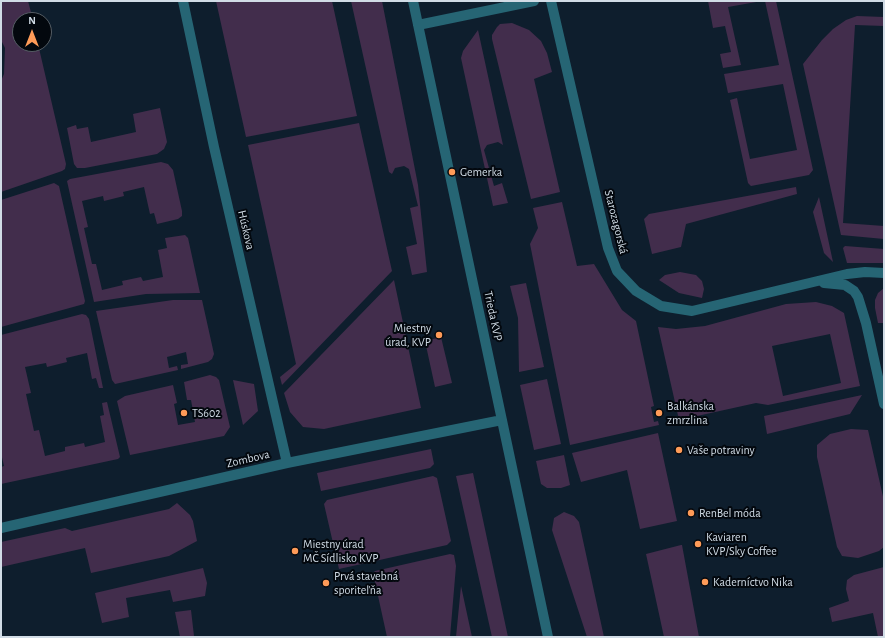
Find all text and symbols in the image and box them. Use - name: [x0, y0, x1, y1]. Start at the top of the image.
- north arrow: [12, 12, 52, 52]
- text: N: [28, 15, 36, 26]
- place label: Gemerka: [460, 165, 502, 179]
- marker: Gemerka: [447, 167, 457, 177]
- street label: Starozagorská: [601, 188, 631, 256]
- street label: Húskova: [234, 209, 258, 251]
- street label: Trieda KVP: [481, 290, 505, 342]
- place label: Miestny úrad, KVP: [385, 321, 431, 349]
- marker: Miestny úrad, KVP: [434, 330, 444, 340]
- place label: Balkánska zmrzlina: [667, 399, 714, 427]
- place label: TS602: [192, 406, 221, 420]
- marker: TS602: [179, 408, 189, 418]
- marker: Balkánska zmrzlina: [654, 408, 664, 418]
- place label: Vaše potraviny: [687, 443, 755, 457]
- marker: Vaše potraviny: [674, 445, 684, 455]
- street label: Zombova: [225, 447, 271, 471]
- place label: RenBel móda: [699, 506, 761, 520]
- marker: RenBel móda: [686, 508, 696, 518]
- place label: Kaviaren KVP/Sky Coffee: [706, 530, 777, 558]
- place label: Miestny úrad MČ Sídlisko KVP: [303, 537, 379, 565]
- marker: Kaviaren KVP/Sky Coffee: [693, 539, 703, 549]
- marker: Miestny úrad MČ Sídlisko KVP: [290, 546, 300, 556]
- place label: Prvá stavebná sporiteľňa: [334, 569, 398, 597]
- place label: Kaderníctvo Nika: [713, 575, 793, 589]
- marker: Kaderníctvo Nika: [700, 577, 710, 587]
- marker: Prvá stavebná sporiteľňa: [321, 578, 331, 588]

